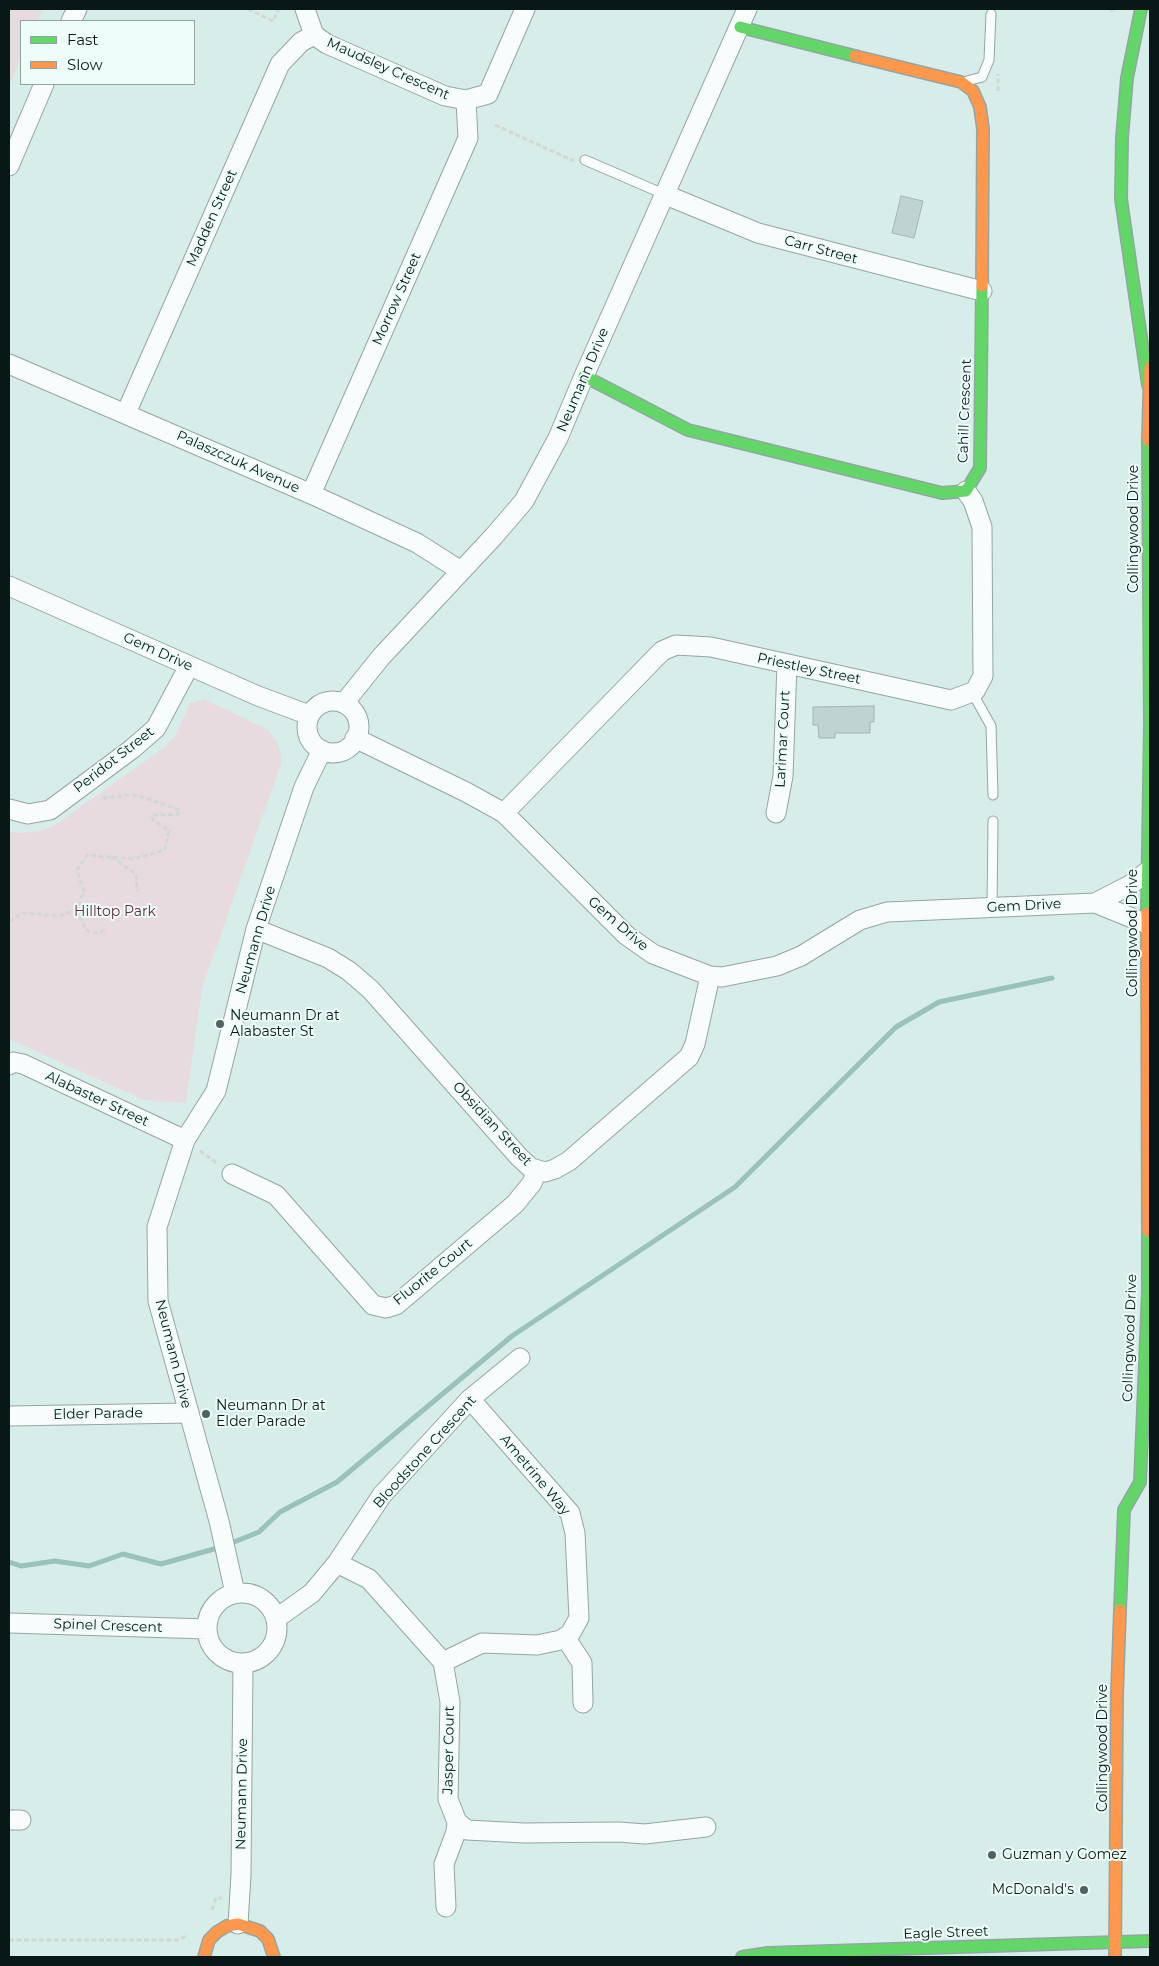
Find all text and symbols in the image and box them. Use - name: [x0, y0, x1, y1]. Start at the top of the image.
- legend: [20, 20, 195, 85]
- text: Fast: [67, 30, 98, 49]
- street label: Maudsley Crescent: [324, 34, 452, 104]
- text: Slow: [67, 55, 103, 74]
- street label: Madden Street: [183, 167, 241, 269]
- street label: Carr Street: [783, 232, 859, 268]
- street label: Morrow Street: [369, 250, 425, 348]
- street label: Neumann Drive: [553, 325, 613, 435]
- street label: Cahill Crescent: [955, 358, 975, 464]
- street label: Palaszczuk Avenue: [174, 427, 302, 497]
- street label: Collingwood Drive: [1126, 465, 1142, 593]
- street label: Gem Drive: [121, 629, 195, 675]
- street label: Priestley Street: [756, 650, 862, 688]
- street label: Larimar Court: [772, 690, 794, 788]
- street label: Peridot Street: [70, 723, 158, 797]
- street label: Collingwood Drive: [1125, 869, 1141, 997]
- street label: Neumann Drive: [233, 884, 279, 996]
- street label: Gem Drive: [584, 893, 652, 955]
- street label: Gem Drive: [986, 896, 1062, 916]
- park label: Hilltop Park: [74, 904, 156, 920]
- place label: Neumann Dr at Alabaster St: [230, 1008, 340, 1040]
- marker: Neumann Dr at Alabaster St: [214, 1018, 226, 1030]
- street label: Alabaster Street: [43, 1068, 151, 1130]
- street label: Obsidian Street: [449, 1078, 535, 1170]
- street label: Fluorite Court: [390, 1235, 476, 1309]
- street label: Collingwood Drive: [1119, 1274, 1141, 1402]
- street label: Neumann Drive: [151, 1298, 195, 1410]
- street label: Bloodstone Crescent: [370, 1392, 480, 1512]
- place label: Neumann Dr at Elder Parade: [216, 1398, 326, 1430]
- street label: Elder Parade: [53, 1405, 143, 1423]
- marker: Neumann Dr at Elder Parade: [200, 1408, 212, 1420]
- street label: Ametrine Way: [496, 1431, 574, 1519]
- street label: Spinel Crescent: [53, 1616, 163, 1636]
- street label: Collingwood Drive: [1095, 1684, 1111, 1812]
- street label: Jasper Court: [440, 1706, 458, 1794]
- street label: Neumann Drive: [233, 1738, 251, 1850]
- place label: Guzman y Gomez: [1002, 1847, 1127, 1863]
- marker: Guzman y Gomez: [986, 1849, 998, 1861]
- place label: McDonald's: [992, 1882, 1074, 1898]
- marker: McDonald's: [1078, 1884, 1090, 1896]
- street label: Eagle Street: [903, 1923, 989, 1943]

